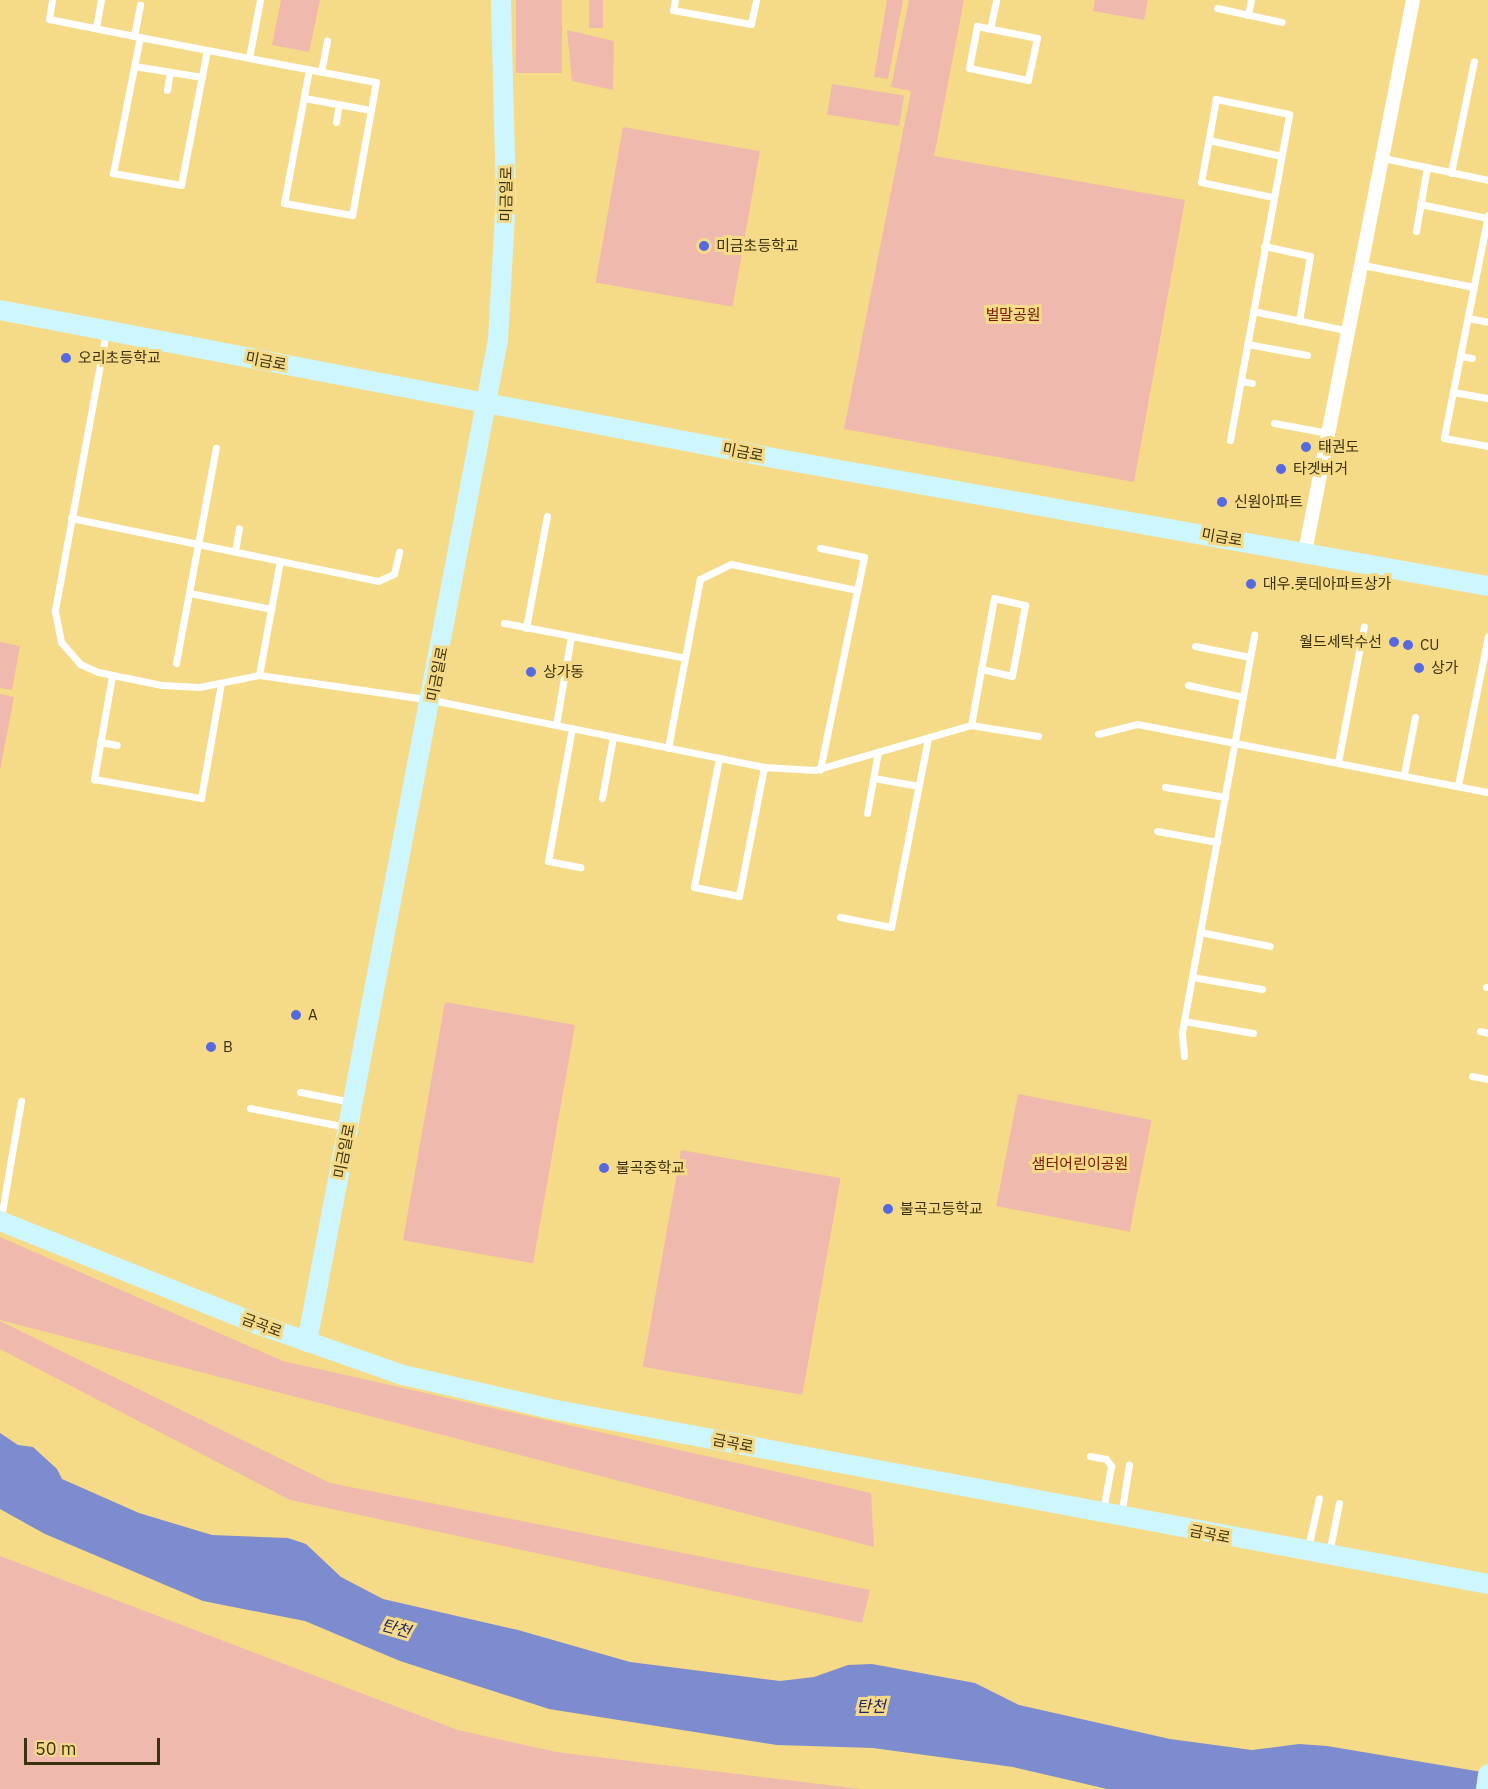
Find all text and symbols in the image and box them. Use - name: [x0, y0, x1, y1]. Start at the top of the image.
- street label: 미금일로: [497, 166, 515, 222]
- place label: 미금초등학교: [716, 237, 799, 255]
- marker: 미금초등학교: [697, 239, 711, 253]
- park label: 벌말공원: [985, 306, 1041, 324]
- street label: 미금로: [244, 348, 288, 374]
- place label: 오리초등학교: [78, 349, 161, 367]
- marker: 오리초등학교: [59, 351, 73, 365]
- place label: 태권도: [1318, 438, 1359, 456]
- street label: 미금로: [721, 439, 765, 465]
- marker: 태권도: [1299, 440, 1313, 454]
- place label: 타겟버거: [1293, 460, 1348, 478]
- marker: 타겟버거: [1274, 462, 1288, 476]
- place label: 신원아파트: [1234, 493, 1303, 511]
- marker: 신원아파트: [1215, 495, 1229, 509]
- street label: 미금로: [1200, 525, 1244, 549]
- place label: 대우.롯데아파트상가: [1263, 575, 1391, 593]
- marker: 대우.롯데아파트상가: [1244, 577, 1258, 591]
- place label: 월드세탁수선: [1299, 633, 1382, 651]
- marker: 월드세탁수선: [1387, 635, 1401, 649]
- place label: CU: [1420, 636, 1439, 654]
- marker: CU: [1401, 638, 1415, 652]
- street label: 미금일로: [423, 645, 451, 703]
- place label: 상가: [1431, 659, 1459, 677]
- marker: 상가: [1412, 661, 1426, 675]
- place label: 상가동: [543, 663, 584, 681]
- marker: 상가동: [524, 665, 538, 679]
- place label: A: [308, 1006, 318, 1024]
- marker: A: [289, 1008, 303, 1022]
- place label: B: [223, 1038, 233, 1056]
- marker: B: [204, 1040, 218, 1054]
- street label: 미금일로: [330, 1122, 358, 1180]
- park label: 샘터어린이공원: [1032, 1155, 1128, 1173]
- place label: 불곡중학교: [616, 1159, 685, 1177]
- marker: 불곡중학교: [597, 1161, 611, 1175]
- place label: 불곡고등학교: [900, 1200, 983, 1218]
- marker: 불곡고등학교: [881, 1202, 895, 1216]
- street label: 금곡로: [239, 1309, 285, 1341]
- street label: 금곡로: [711, 1430, 755, 1456]
- street label: 금곡로: [1188, 1521, 1232, 1547]
- water label: 탄천: [379, 1615, 413, 1641]
- water label: 탄천: [856, 1696, 886, 1716]
- scale bar: [27, 1726, 164, 1764]
- text: 50 m: [35, 1737, 77, 1760]

